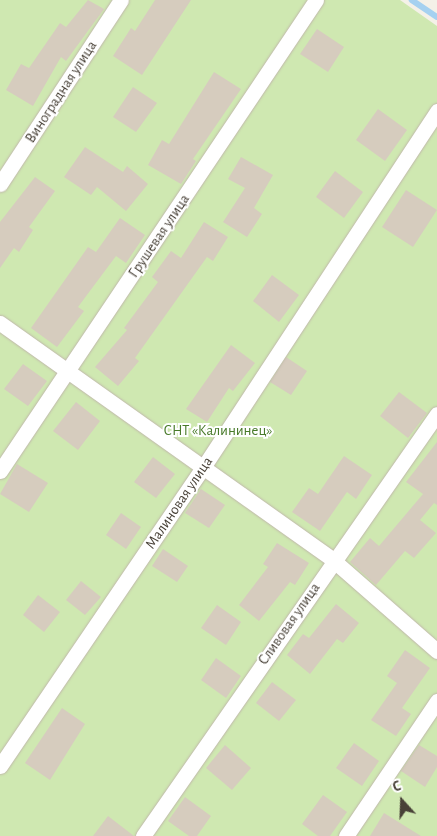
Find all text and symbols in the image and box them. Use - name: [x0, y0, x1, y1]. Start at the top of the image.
- street label: Виноградная улица: [21, 38, 101, 146]
- street label: Грушевая улица: [124, 191, 194, 281]
- park label: СНТ «Калининец»: [163, 422, 273, 440]
- street label: Малиновая улица: [141, 453, 217, 553]
- street label: Сливовая улица: [254, 580, 324, 668]
- north arrow: [377, 776, 427, 826]
- text: С: [391, 779, 403, 795]

